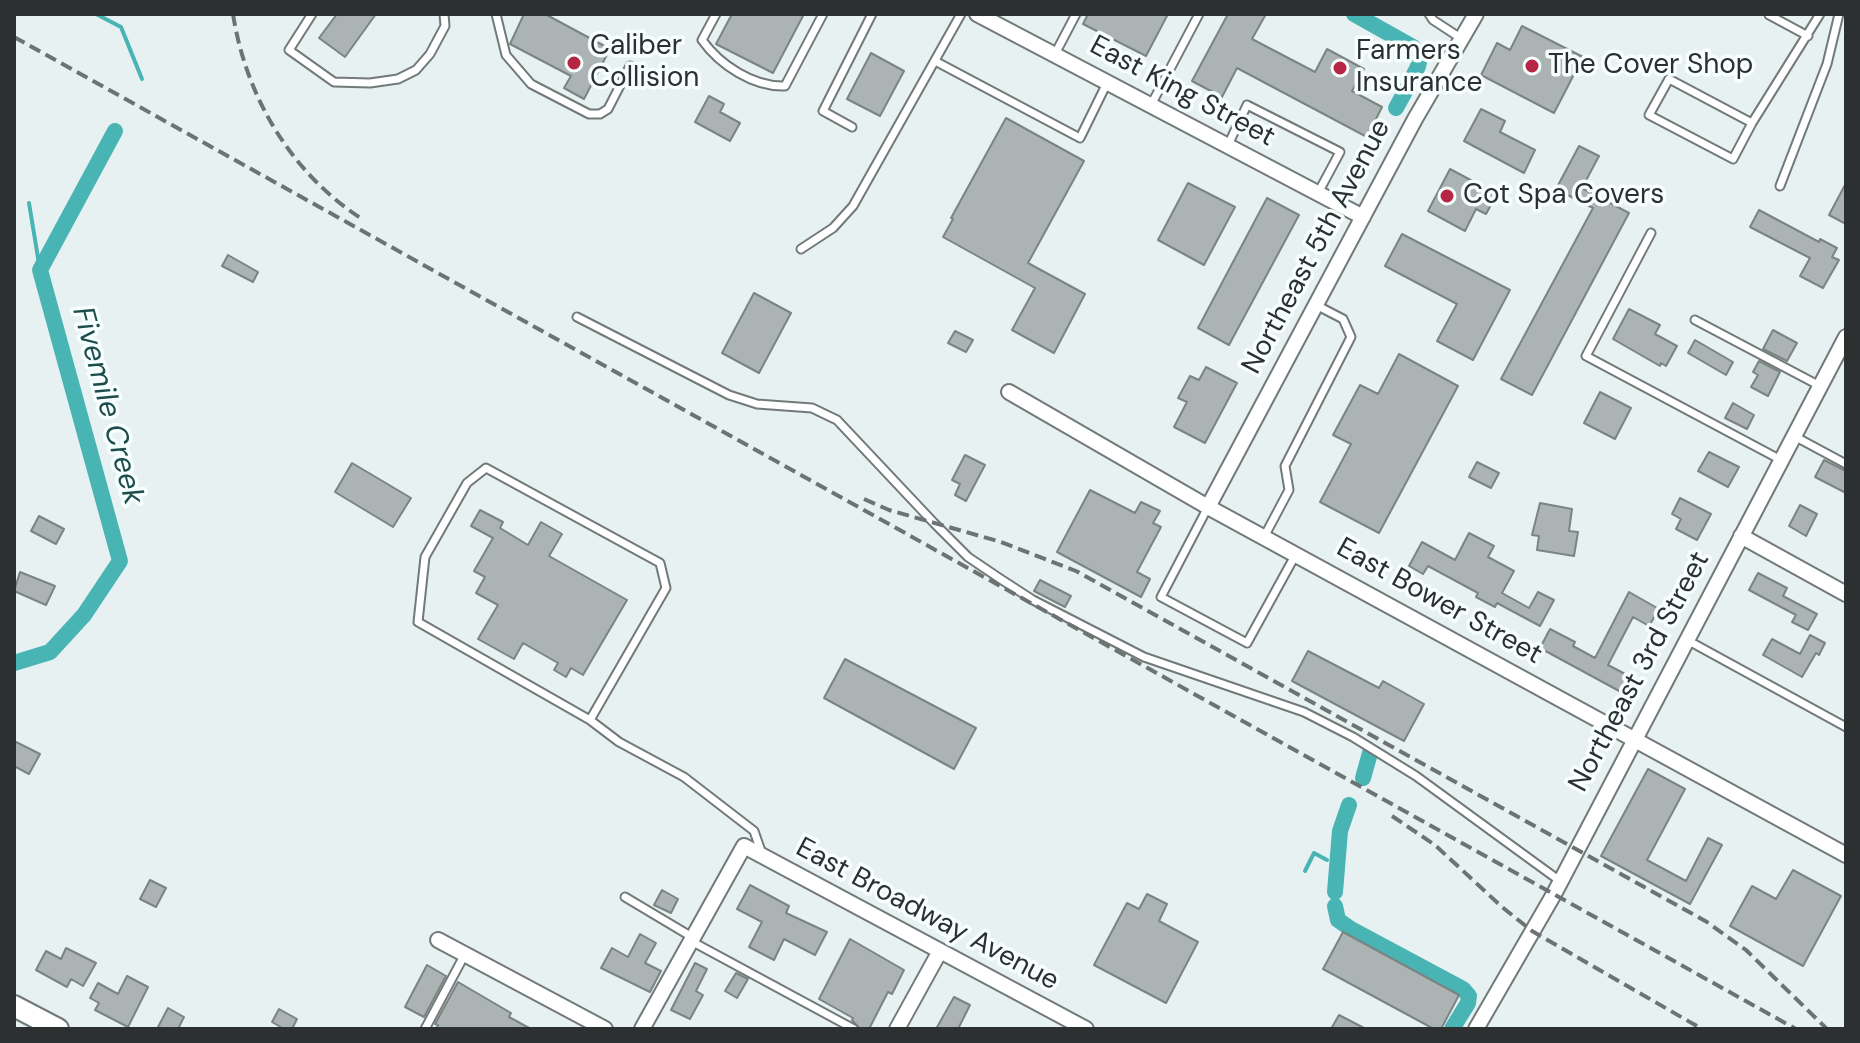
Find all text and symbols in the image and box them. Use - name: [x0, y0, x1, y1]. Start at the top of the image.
- street label: East King Street: [1084, 29, 1280, 155]
- place label: Caliber Collision: [590, 30, 699, 96]
- place label: Farmers Insurance: [1356, 35, 1482, 101]
- place label: The Cover Shop: [1548, 49, 1753, 83]
- marker: Caliber Collision: [565, 54, 583, 72]
- marker: The Cover Shop: [1523, 57, 1541, 75]
- marker: Farmers Insurance: [1331, 59, 1349, 77]
- street label: Northeast 5th Avenue: [1236, 114, 1398, 380]
- place label: Cot Spa Covers: [1463, 179, 1664, 213]
- marker: Cot Spa Covers: [1438, 187, 1456, 205]
- water label: Fivemile Creek: [63, 303, 151, 509]
- street label: East Bower Street: [1330, 532, 1548, 672]
- street label: Northeast 3rd Street: [1562, 546, 1718, 798]
- street label: East Broadway Avenue: [790, 831, 1064, 999]

